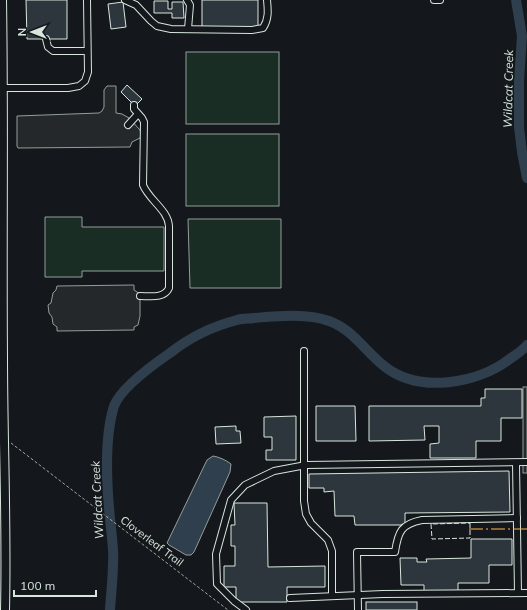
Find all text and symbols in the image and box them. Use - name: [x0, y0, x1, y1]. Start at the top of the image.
- north arrow: [12, 12, 52, 52]
- text: N: [15, 28, 29, 36]
- water label: Wildcat Creek: [500, 49, 516, 128]
- water label: Wildcat Creek: [87, 460, 107, 540]
- street label: Cloverleaf Trail: [118, 513, 186, 569]
- scale bar: [14, 572, 96, 598]
- text: 100 m: [20, 578, 55, 593]

